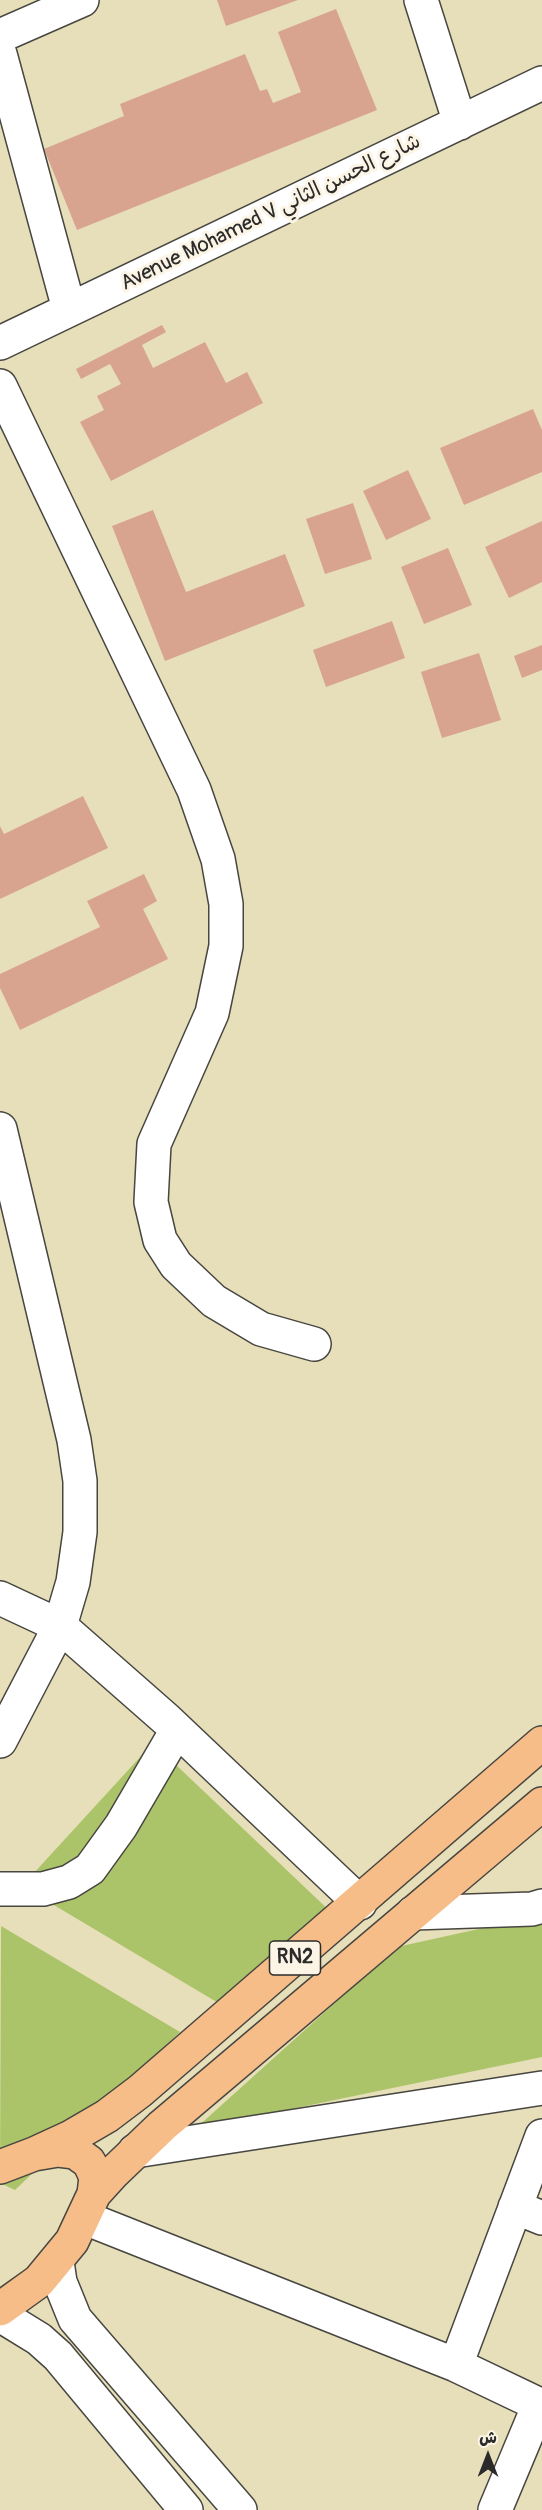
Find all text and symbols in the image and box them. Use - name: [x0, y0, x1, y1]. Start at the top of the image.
- street label: Avenue Mohamed V شارع الحسن الثاني: [117, 129, 425, 297]
- road number: RN2: [270, 1941, 320, 1975]
- north arrow: [458, 2426, 518, 2486]
- text: ش: [479, 2428, 497, 2448]

